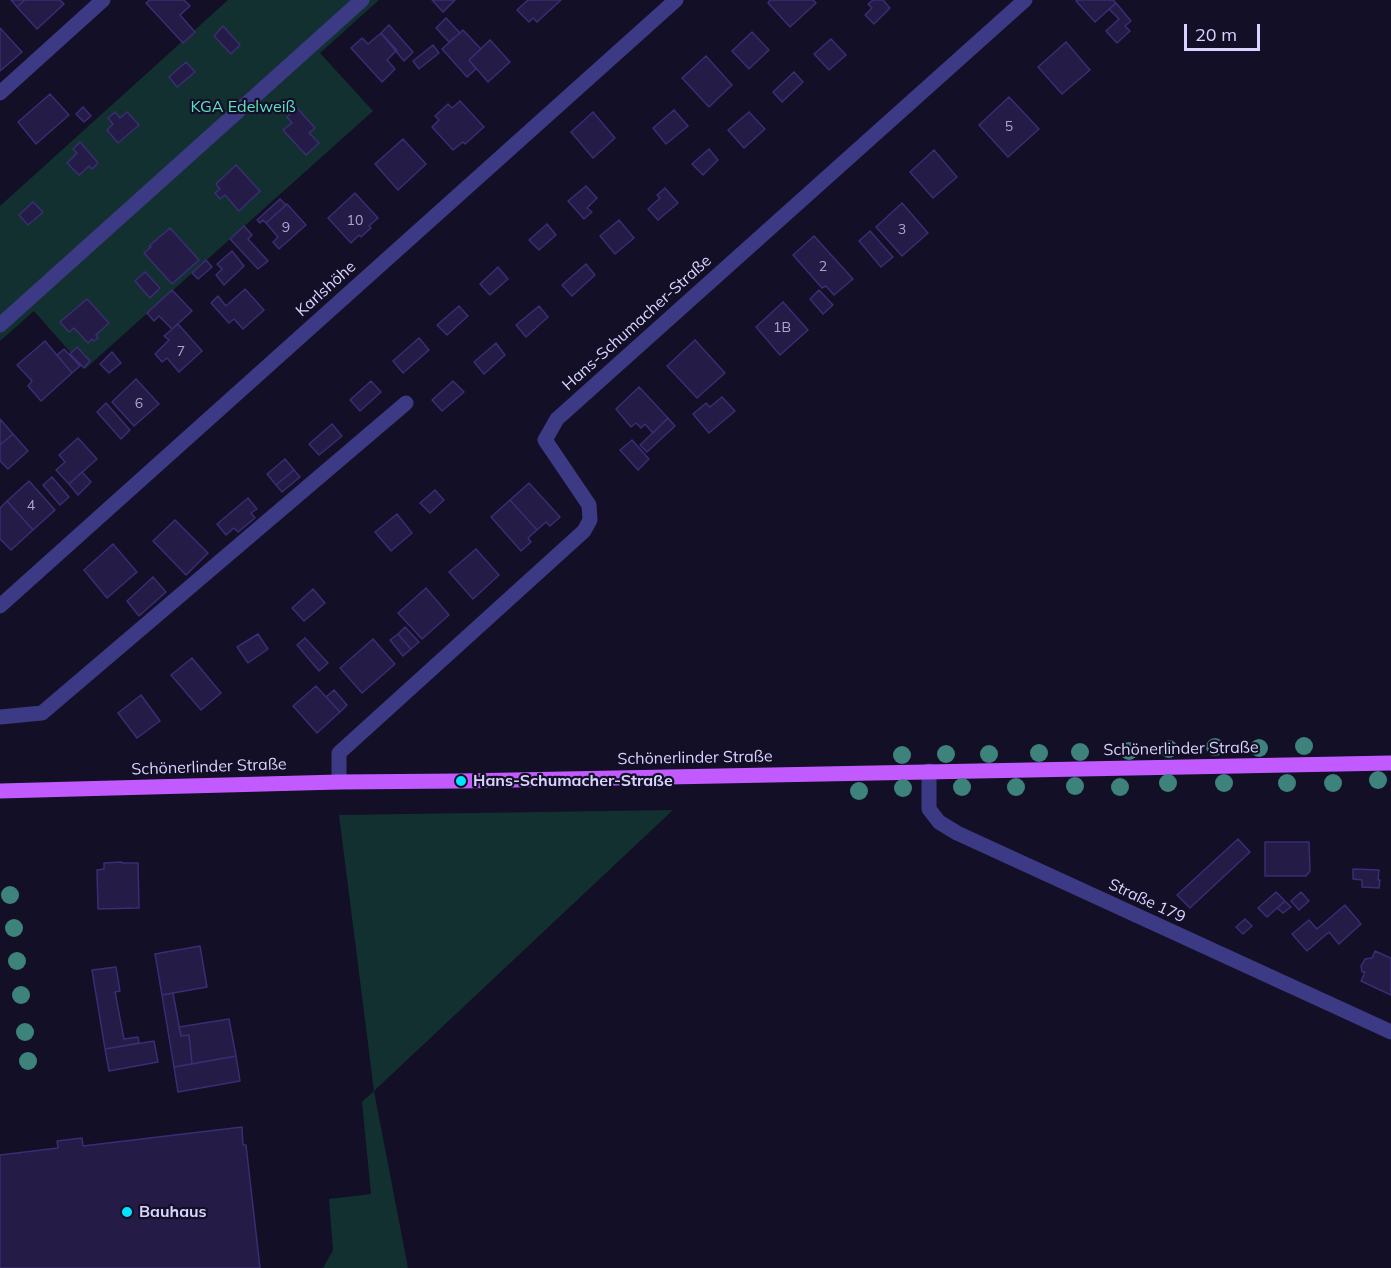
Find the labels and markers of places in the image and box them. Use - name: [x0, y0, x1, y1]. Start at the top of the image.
- place label: Hans-Schumacher-Straße: [473, 771, 673, 791]
- marker: Hans-Schumacher-Straße: [454, 774, 468, 788]
- place label: Bauhaus: [139, 1202, 207, 1222]
- marker: Bauhaus: [120, 1205, 134, 1219]

